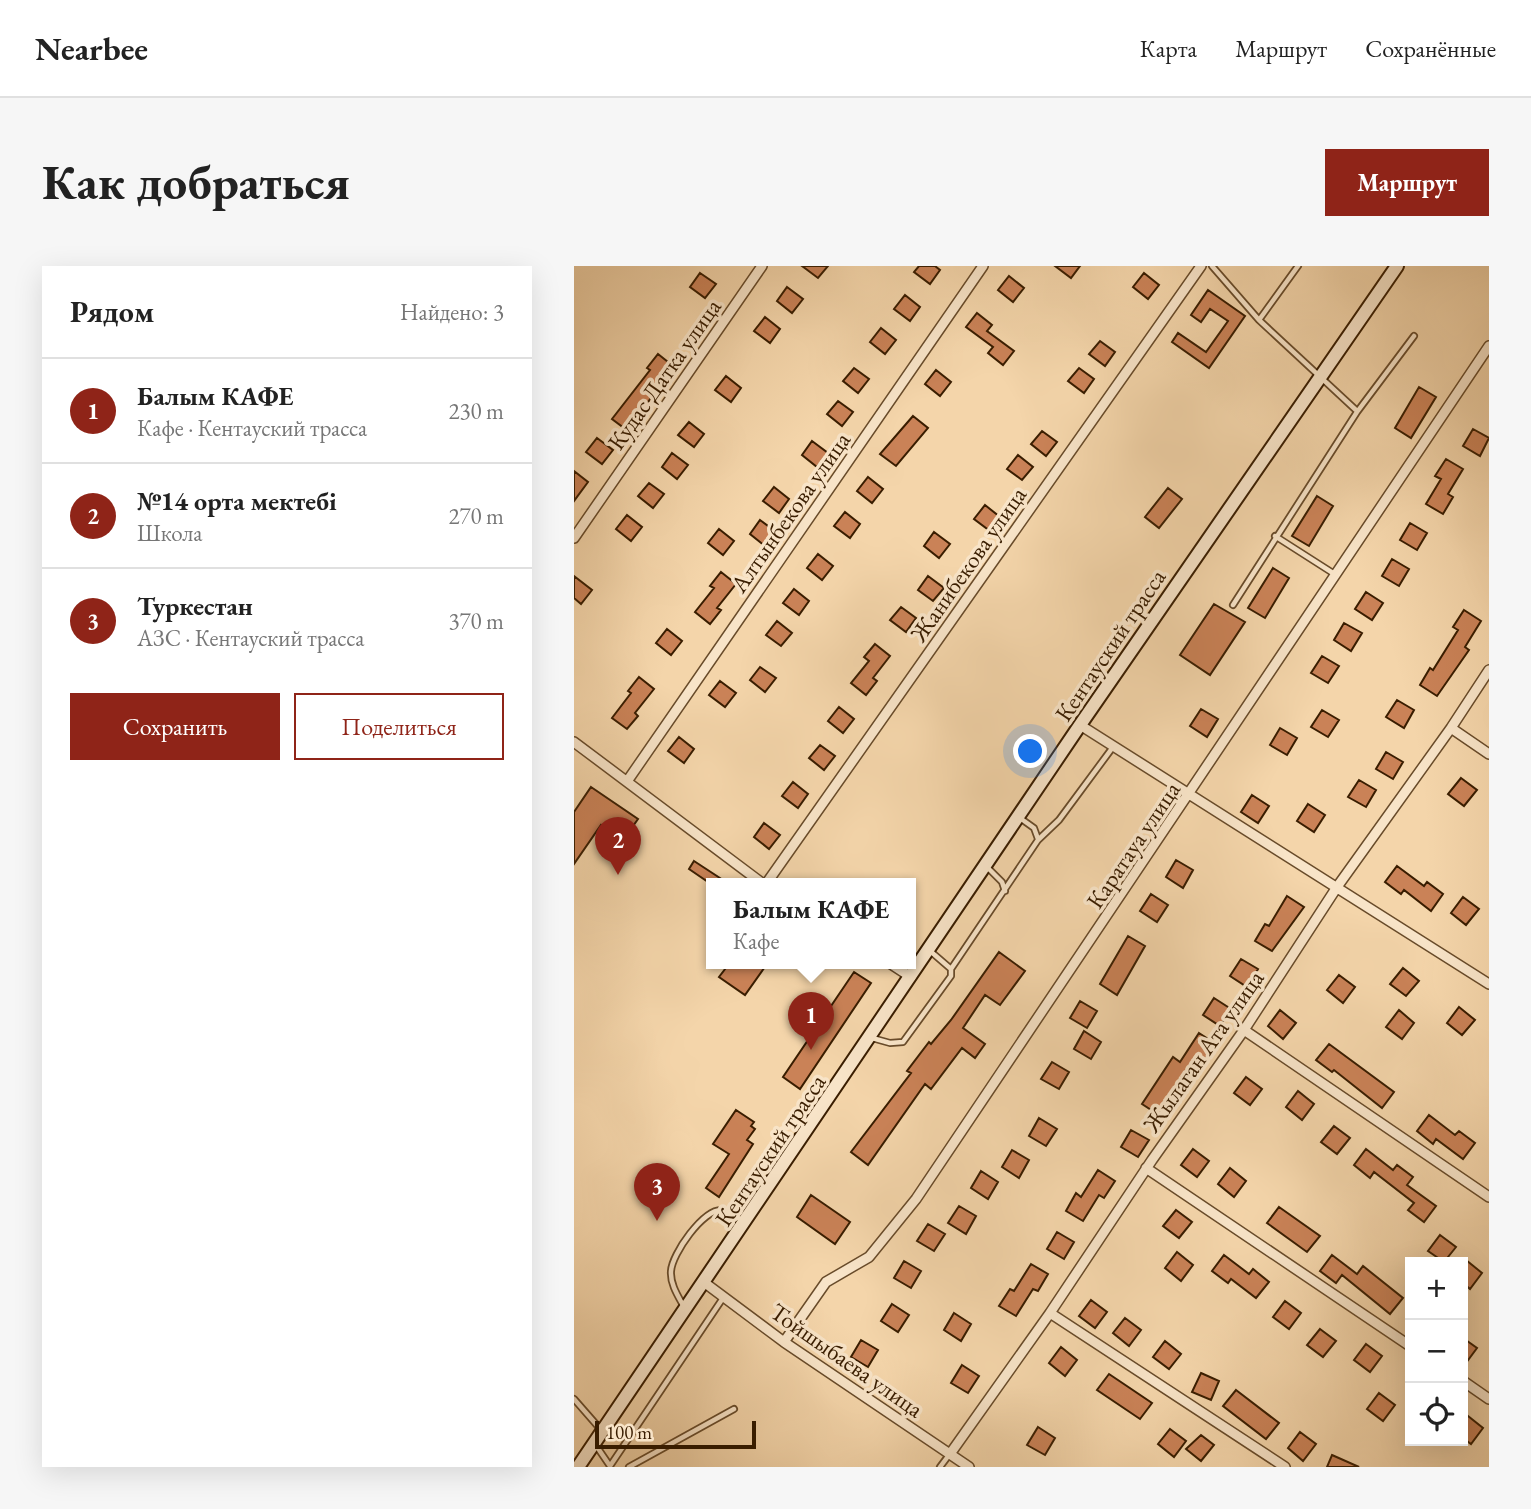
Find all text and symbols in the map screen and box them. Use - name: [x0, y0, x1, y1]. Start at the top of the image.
- text: Nearbee: [35, 27, 148, 70]
- text: Карта: [1140, 33, 1197, 64]
- text: Маршрут: [1235, 33, 1327, 64]
- text: Сохранённые: [1365, 33, 1496, 64]
- button: Маршрут: [1325, 149, 1489, 216]
- text: Как добраться: [42, 150, 350, 214]
- text: Рядом: [70, 292, 154, 331]
- street label: Кудас Датка улица: [600, 292, 728, 456]
- text: Найдено: 3: [400, 297, 504, 327]
- text: Балым КАФЕ: [137, 379, 294, 413]
- text: 1: [87, 396, 99, 426]
- text: 230 m: [448, 396, 504, 426]
- text: Кафе · Кентауский трасса: [137, 413, 367, 443]
- street label: Алтынбекова улица: [722, 425, 857, 599]
- street label: Жанибекова улица: [902, 480, 1033, 648]
- text: №14 орта мектебі: [137, 484, 337, 518]
- text: 2: [87, 501, 99, 531]
- text: 270 m: [448, 501, 504, 531]
- text: Школа: [137, 518, 202, 548]
- street label: Кентауский трасса: [1048, 563, 1173, 727]
- text: Туркестан: [137, 589, 253, 623]
- text: 3: [87, 606, 99, 636]
- text: 370 m: [448, 606, 504, 636]
- text: АЗС · Кентауский трасса: [137, 623, 364, 653]
- button: Сохранить: [70, 693, 280, 760]
- button: Поделиться: [294, 693, 504, 760]
- your location: [1013, 734, 1047, 768]
- street label: Каратауа улица: [1079, 775, 1187, 914]
- pin: 2: [595, 817, 641, 875]
- popup: [706, 878, 916, 969]
- text: Балым КАФЕ: [733, 892, 889, 926]
- text: Кафе: [733, 926, 780, 956]
- street label: Жылаган Ата улица: [1135, 964, 1271, 1139]
- pin: 1: [788, 992, 834, 1050]
- street label: Кентауский трасса: [708, 1068, 833, 1232]
- pin: 3: [634, 1163, 680, 1221]
- map controls: [1405, 1257, 1468, 1446]
- button: +: [1405, 1257, 1468, 1320]
- street label: Тойшыбаева улица: [764, 1296, 930, 1424]
- button: −: [1405, 1320, 1468, 1383]
- button: locate: [1405, 1383, 1468, 1446]
- scale bar: [595, 1418, 756, 1450]
- text: 100 m: [606, 1420, 652, 1445]

